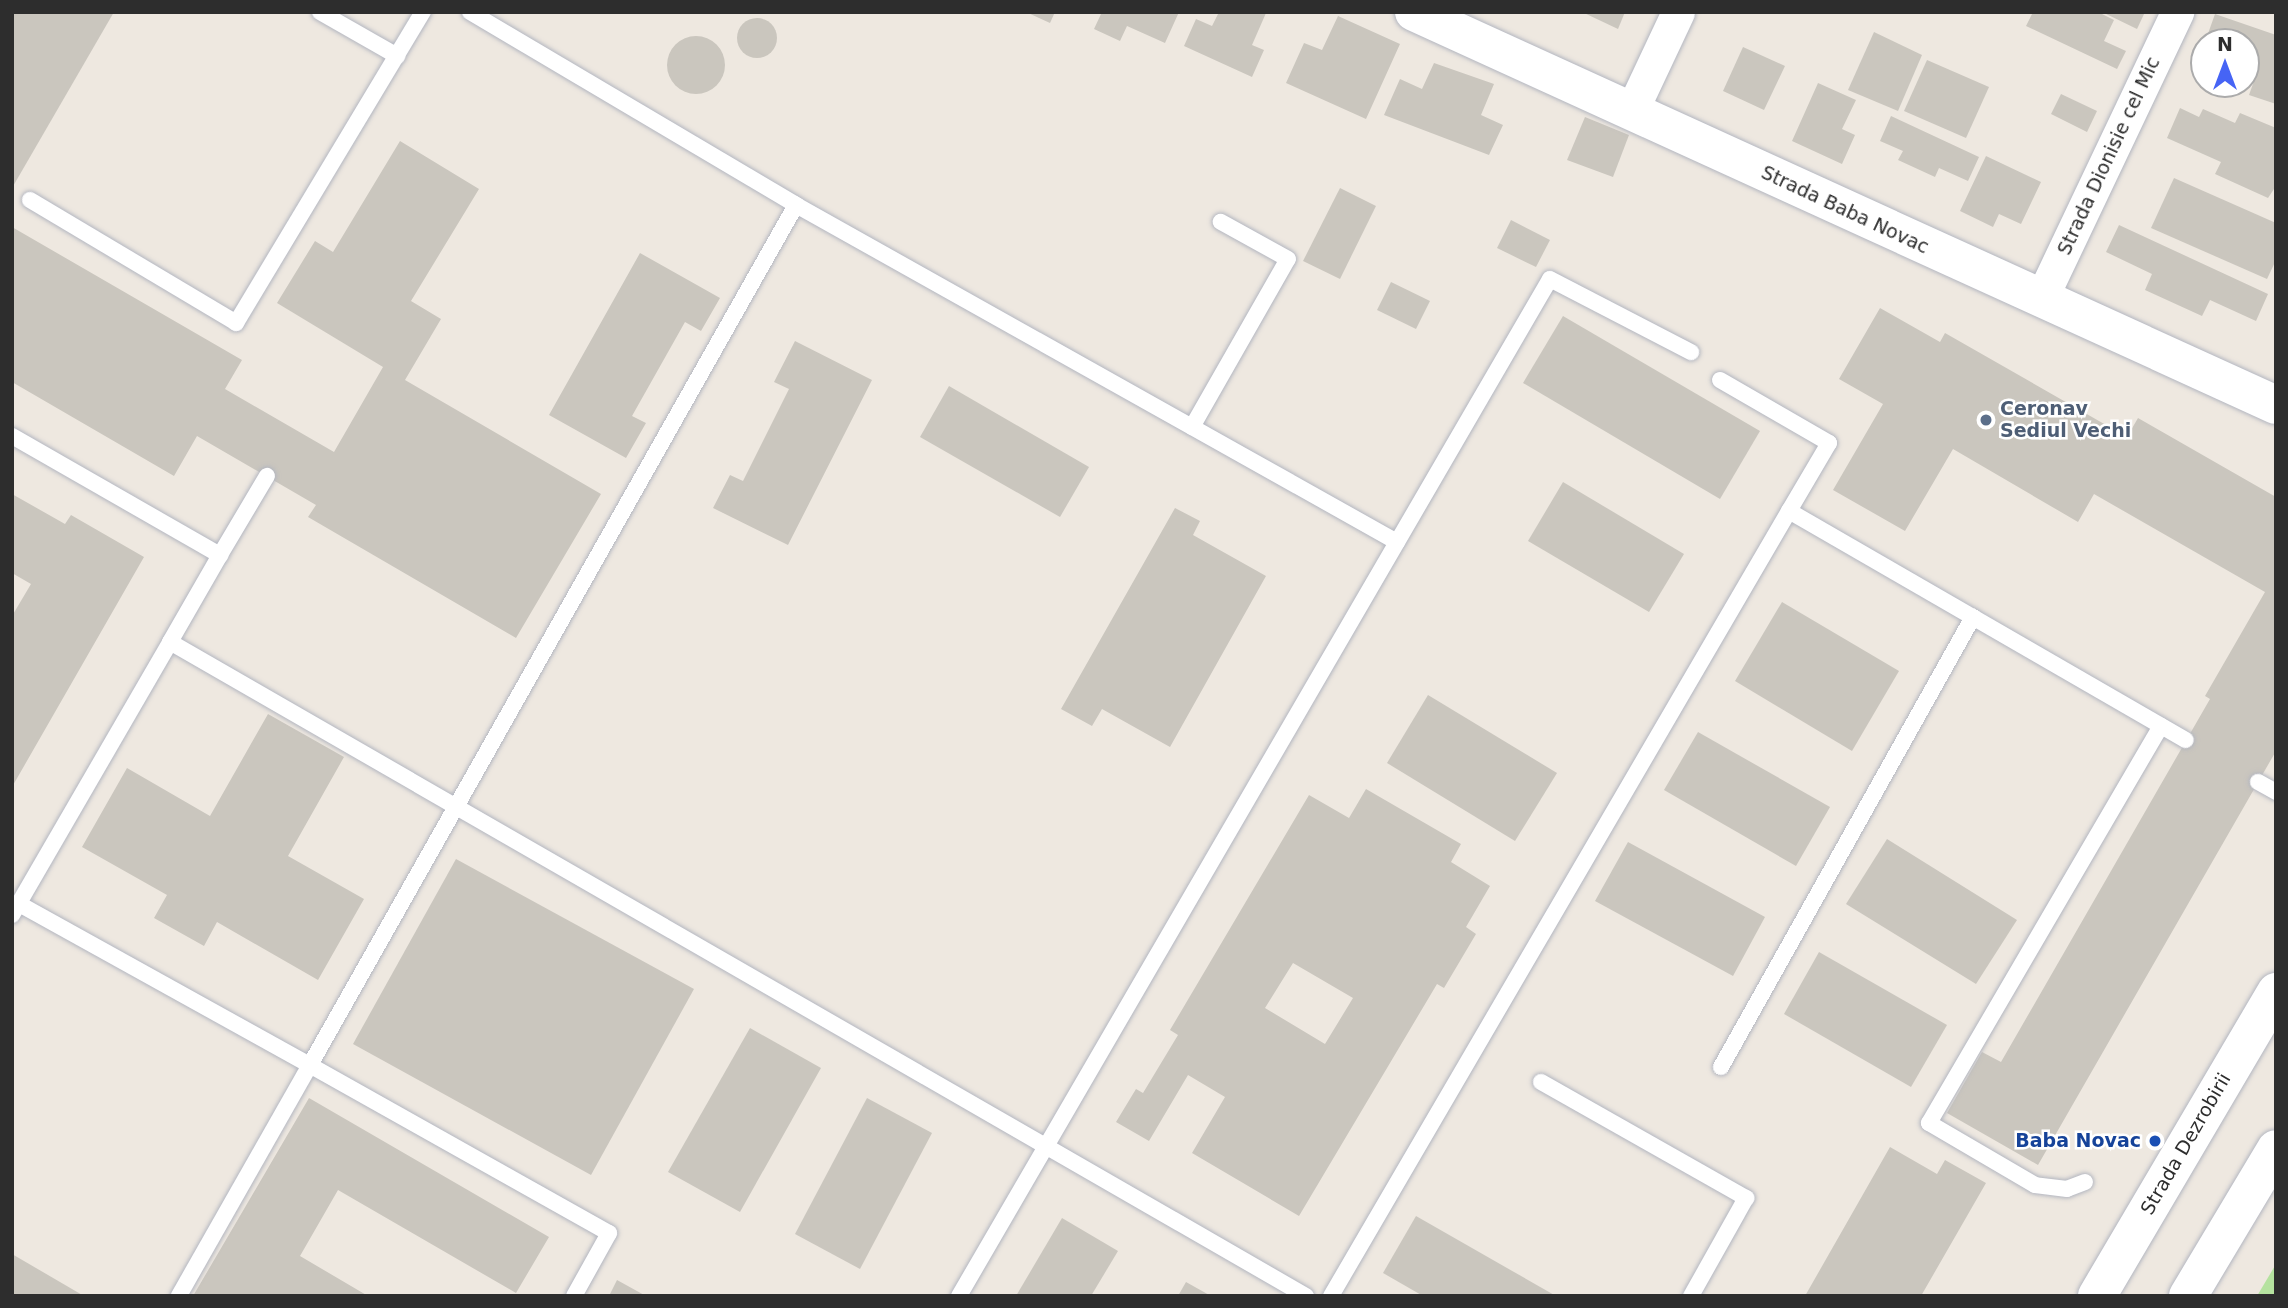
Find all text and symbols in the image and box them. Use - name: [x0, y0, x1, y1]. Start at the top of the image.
- north arrow: [2190, 28, 2260, 98]
- text: N: [2217, 33, 2233, 55]
- street label: Strada Dionisie cel Mic: [2053, 53, 2165, 259]
- street label: Strada Baba Novac: [1758, 161, 1932, 259]
- place label: Ceronav Sediul Vechi: [2000, 398, 2131, 442]
- marker: Ceronav Sediul Vechi: [1978, 412, 1994, 428]
- street label: Strada Dezrobirii: [2136, 1069, 2236, 1219]
- place label: Baba Novac: [2015, 1130, 2141, 1152]
- marker: Baba Novac: [2147, 1133, 2163, 1149]

